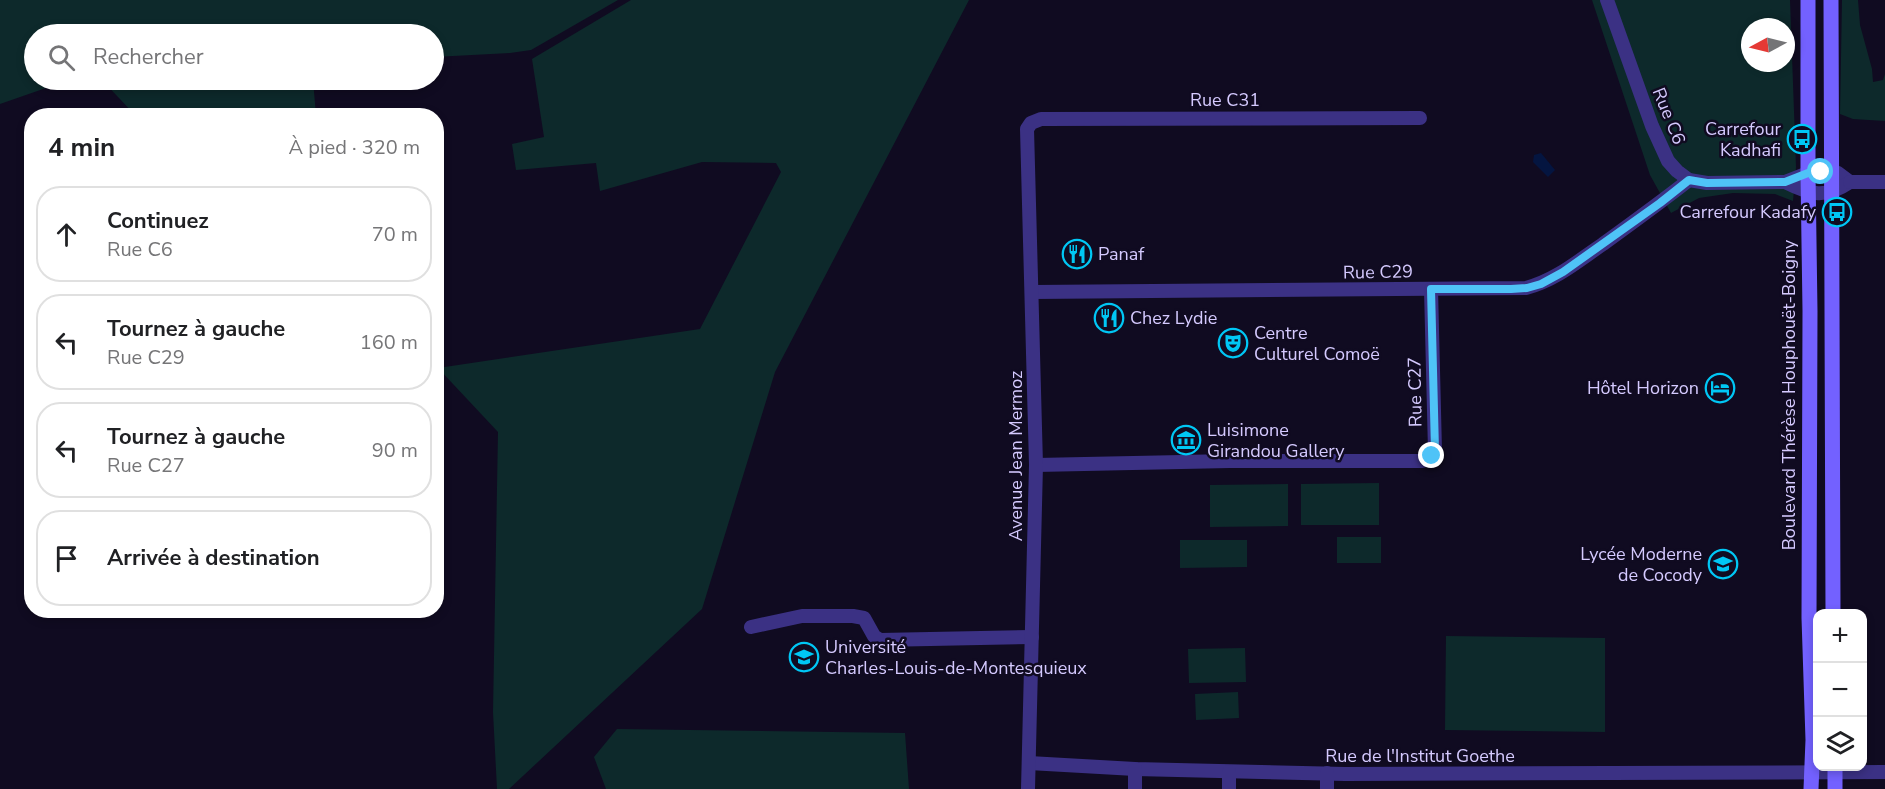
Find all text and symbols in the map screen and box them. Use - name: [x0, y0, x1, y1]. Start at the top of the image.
- north arrow: [1741, 18, 1795, 72]
- search box: [24, 24, 444, 90]
- icon: search: [45, 41, 78, 74]
- text: Rechercher: [93, 42, 204, 72]
- street label: Rue C6: [1647, 84, 1691, 148]
- street label: Rue C31: [1190, 88, 1260, 112]
- place label: Carrefour Kadhafi: [1705, 117, 1782, 162]
- bus stop icon: Carrefour Kadhafi: [1786, 123, 1818, 155]
- text: 4 min: [48, 130, 115, 165]
- text: À pied · 320 m: [289, 134, 420, 161]
- route start: [1807, 158, 1833, 184]
- bus stop icon: Carrefour Kadafy: [1821, 196, 1853, 228]
- place label: Carrefour Kadafy: [1679, 200, 1817, 224]
- text: Continuez: [107, 206, 209, 236]
- icon: ahead: [50, 218, 83, 251]
- text: 70 m: [372, 221, 418, 248]
- text: Rue C6: [107, 236, 173, 263]
- restaurant icon: Panaf: [1061, 238, 1093, 270]
- street label: Boulevard Thérèse Houphouët-Boigny: [1777, 239, 1801, 550]
- place label: Panaf: [1098, 242, 1145, 266]
- street label: Rue C29: [1343, 259, 1413, 285]
- restaurant icon: Chez Lydie: [1093, 302, 1125, 334]
- place label: Chez Lydie: [1130, 306, 1217, 330]
- text: Tournez à gauche: [107, 314, 285, 344]
- place label: Centre Culturel Comoë: [1254, 321, 1380, 366]
- icon: left: [50, 326, 83, 359]
- theatre icon: Centre Culturel Comoë: [1217, 327, 1249, 359]
- text: 160 m: [360, 329, 418, 356]
- text: Rue C29: [107, 344, 185, 371]
- street label: Rue C27: [1402, 357, 1428, 427]
- street label: Avenue Jean Mermoz: [1004, 371, 1028, 541]
- hotel icon: Hôtel Horizon: [1704, 372, 1736, 404]
- place label: Hôtel Horizon: [1587, 376, 1699, 400]
- place label: Luisimone Girandou Gallery: [1207, 418, 1345, 463]
- text: Tournez à gauche: [107, 422, 285, 452]
- museum icon: Luisimone Girandou Gallery: [1170, 424, 1202, 456]
- icon: left: [50, 434, 83, 467]
- text: 90 m: [372, 437, 418, 464]
- route end: [1418, 442, 1444, 468]
- text: Rue C27: [107, 452, 185, 479]
- icon: arrive: [50, 542, 83, 575]
- place label: Lycée Moderne de Cocody: [1580, 542, 1703, 587]
- text: Arrivée à destination: [107, 543, 320, 573]
- school or university icon: Lycée Moderne de Cocody: [1707, 548, 1739, 580]
- map controls: [1813, 609, 1867, 771]
- button: +: [1813, 609, 1867, 663]
- place label: Université Charles-Louis-de-Montesquieux: [825, 635, 1087, 680]
- school or university icon: Université Charles-Louis-de-Montesquieux: [788, 641, 820, 673]
- button: −: [1813, 663, 1867, 717]
- button: layers: [1813, 717, 1867, 771]
- street label: Rue de l'Institut Goethe: [1325, 744, 1515, 768]

